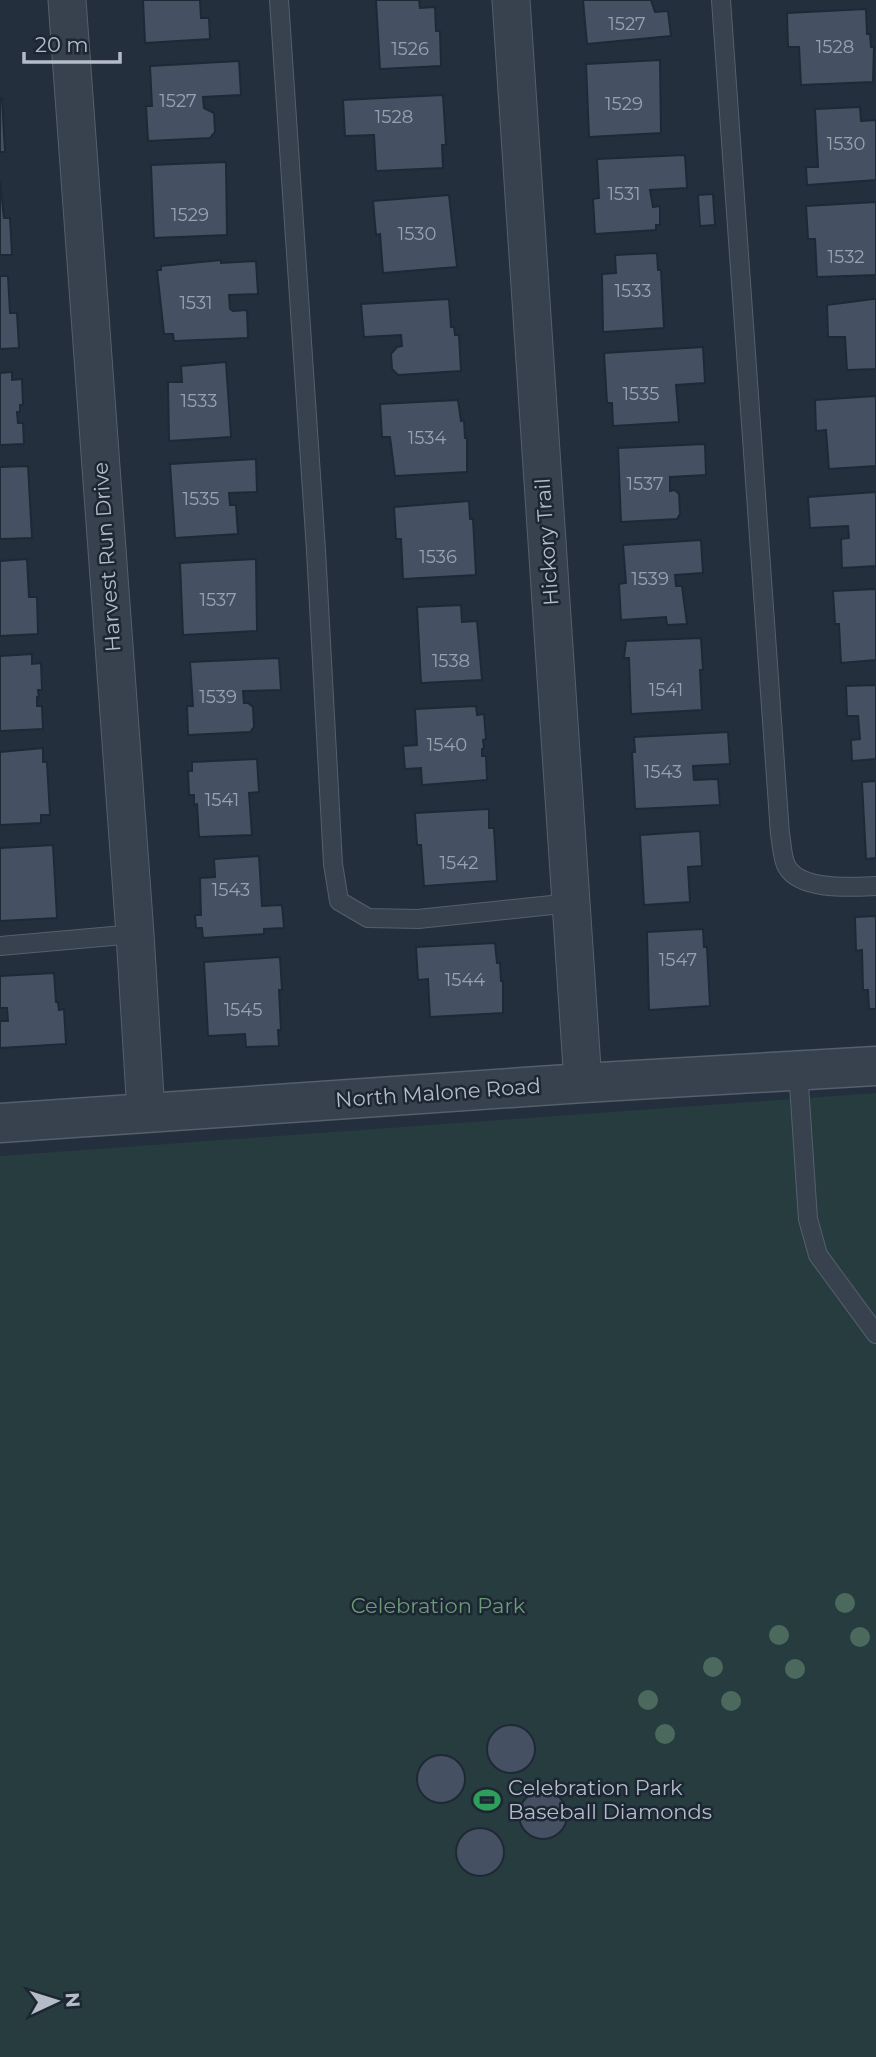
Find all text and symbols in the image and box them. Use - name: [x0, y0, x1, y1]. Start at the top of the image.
- house number: 1527: [608, 13, 646, 35]
- scale bar: [24, 21, 121, 65]
- text: 20 m: [35, 32, 89, 57]
- house number: 1528: [816, 36, 854, 58]
- house number: 1526: [391, 38, 429, 60]
- house number: 1527: [159, 90, 197, 112]
- house number: 1529: [605, 93, 643, 115]
- house number: 1528: [375, 106, 413, 128]
- house number: 1530: [827, 133, 865, 155]
- house number: 1531: [607, 183, 641, 205]
- house number: 1529: [171, 204, 209, 226]
- house number: 1530: [398, 223, 436, 245]
- house number: 1532: [828, 246, 864, 268]
- house number: 1533: [615, 280, 651, 302]
- house number: 1531: [179, 292, 213, 314]
- house number: 1535: [623, 383, 659, 405]
- house number: 1533: [181, 390, 217, 412]
- house number: 1534: [408, 427, 446, 449]
- street label: Harvest Run Drive: [87, 461, 126, 653]
- house number: 1537: [626, 473, 664, 495]
- street label: Hickory Trail: [530, 477, 563, 607]
- house number: 1535: [183, 488, 219, 510]
- house number: 1536: [419, 546, 457, 568]
- house number: 1539: [631, 568, 669, 590]
- house number: 1537: [199, 589, 237, 611]
- house number: 1538: [432, 650, 470, 672]
- house number: 1541: [649, 679, 683, 701]
- house number: 1539: [199, 686, 237, 708]
- house number: 1540: [427, 734, 467, 756]
- house number: 1543: [644, 761, 682, 783]
- house number: 1541: [205, 789, 239, 811]
- house number: 1542: [440, 852, 478, 874]
- house number: 1543: [212, 879, 250, 901]
- house number: 1547: [659, 949, 697, 971]
- house number: 1544: [445, 969, 485, 991]
- house number: 1545: [224, 999, 262, 1021]
- street label: North Malone Road: [334, 1073, 541, 1112]
- park label: Celebration Park: [351, 1593, 526, 1618]
- place label: Celebration Park Baseball Diamonds: [508, 1775, 712, 1824]
- sports icon: Celebration Park Baseball Diamonds: [472, 1785, 502, 1815]
- north arrow: [21, 1966, 91, 2036]
- text: N: [60, 1991, 84, 2008]

